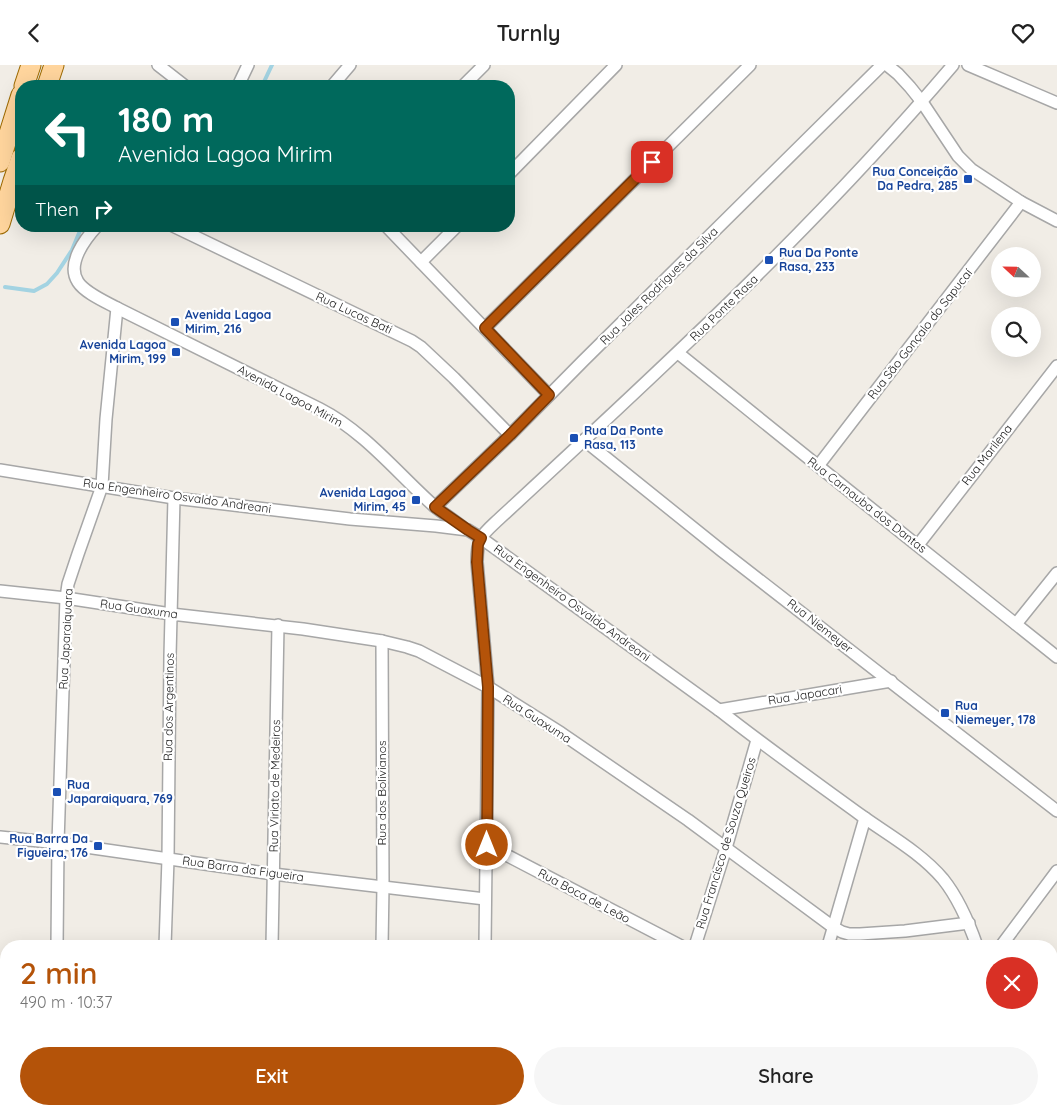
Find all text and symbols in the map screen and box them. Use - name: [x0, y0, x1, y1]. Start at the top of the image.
- icon: back: [20, 19, 48, 47]
- text: Turnly: [496, 19, 561, 47]
- icon: heart: [1009, 19, 1037, 47]
- text: 180 m: [118, 97, 214, 141]
- icon: left: [35, 100, 100, 165]
- text: Avenida Lagoa Mirim: [118, 140, 333, 168]
- pin: [631, 141, 673, 183]
- icon: arrive: [638, 148, 666, 176]
- place label: Rua Conceição Da Pedra, 285: [872, 164, 959, 193]
- marker: Rua Conceição Da Pedra, 285: [962, 173, 974, 185]
- icon: right: [89, 195, 117, 223]
- text: Then: [35, 197, 79, 221]
- street label: Rua Jales Rodrigues da Silva: [597, 224, 721, 348]
- place label: Rua Da Ponte Rasa, 233: [779, 245, 858, 274]
- north arrow: [991, 247, 1041, 297]
- map controls: [991, 247, 1041, 357]
- marker: Rua Da Ponte Rasa, 233: [763, 254, 775, 266]
- street label: Rua São Gonçalo do Sapucaí: [864, 265, 975, 402]
- street label: Rua Ponte Rasa: [686, 271, 761, 344]
- street label: Rua Lucas Bati: [314, 288, 395, 337]
- place label: Avenida Lagoa Mirim, 216: [185, 307, 271, 336]
- button: search: [991, 307, 1041, 357]
- marker: Avenida Lagoa Mirim, 216: [169, 316, 181, 328]
- place label: Avenida Lagoa Mirim, 199: [80, 337, 166, 366]
- marker: Avenida Lagoa Mirim, 199: [170, 346, 182, 358]
- street label: Avenida Lagoa Mirim: [235, 361, 346, 430]
- street label: Rua Marilena: [958, 421, 1015, 488]
- place label: Rua Da Ponte Rasa, 113: [584, 423, 663, 452]
- marker: Rua Da Ponte Rasa, 113: [568, 432, 580, 444]
- street label: Rua Carnauba dos Dantas: [805, 453, 930, 556]
- street label: Rua Engenheiro Osvaldo Andreani: [82, 475, 272, 516]
- place label: Avenida Lagoa Mirim, 45: [320, 485, 406, 514]
- marker: Avenida Lagoa Mirim, 45: [410, 494, 422, 506]
- street label: Rua Engenheiro Osvaldo Andreani: [491, 541, 653, 664]
- street label: Rua Japaraiquara: [55, 588, 76, 690]
- street label: Rua Niemeyer: [784, 595, 856, 656]
- street label: Rua Guaxuma: [99, 596, 179, 621]
- street label: Rua dos Argentinos: [160, 652, 177, 761]
- street label: Rua Japacari: [767, 681, 843, 708]
- street label: Rua Guaxuma: [500, 691, 574, 746]
- place label: Rua Niemeyer, 178: [955, 698, 1036, 727]
- marker: Rua Niemeyer, 178: [939, 707, 951, 719]
- street label: Rua Viriato de Medeiros: [266, 719, 283, 852]
- street label: Rua dos Bolivianos: [374, 740, 389, 846]
- street label: Rua Francisco de Souza Queiros: [692, 755, 759, 931]
- place label: Rua Japaraiquara, 769: [67, 777, 173, 806]
- marker: Rua Japaraiquara, 769: [51, 786, 63, 798]
- position arrow: [460, 818, 512, 870]
- place label: Rua Barra Da Figueira, 176: [9, 831, 88, 860]
- marker: Rua Barra Da Figueira, 176: [92, 840, 104, 852]
- street label: Rua Barra da Figueira: [181, 853, 305, 884]
- street label: Rua Boca de Leão: [536, 865, 633, 926]
- text: 2 min: [20, 954, 97, 992]
- button: close: [986, 957, 1038, 1009]
- text: 490 m · 10:37: [20, 992, 112, 1012]
- button: Exit: [20, 1047, 524, 1105]
- button: Share: [534, 1047, 1038, 1105]

